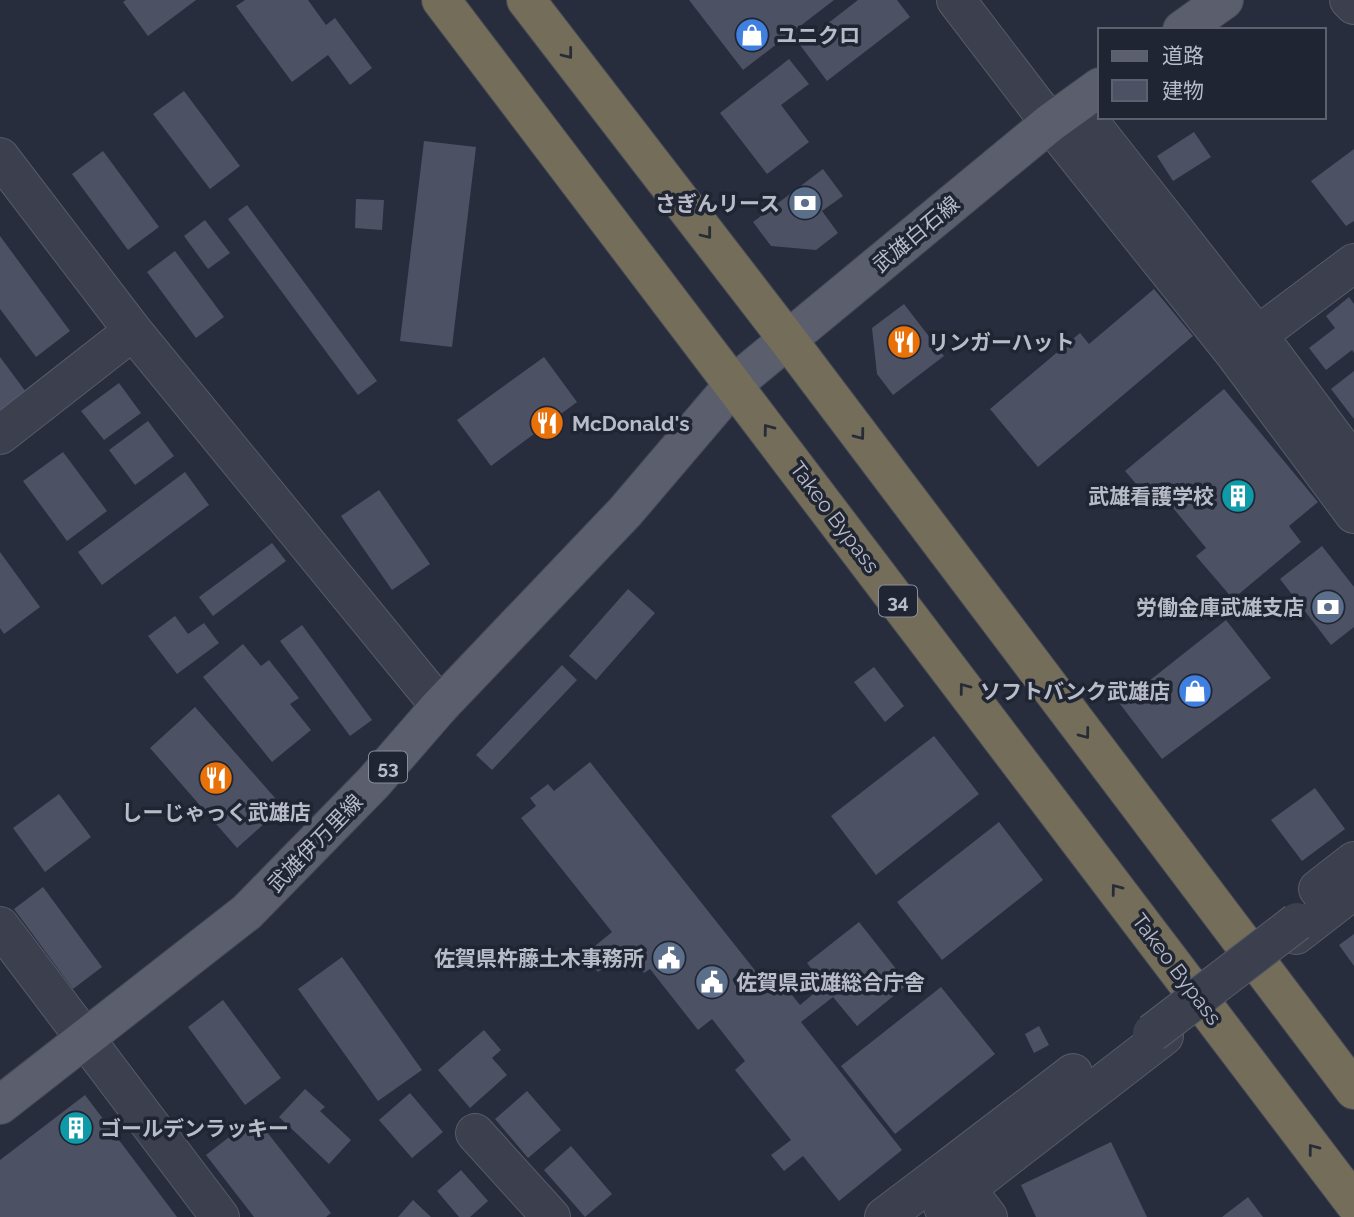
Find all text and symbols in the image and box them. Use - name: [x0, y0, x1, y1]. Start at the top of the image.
- shop icon: ユニクロ: [733, 16, 771, 54]
- place label: ユニクロ: [776, 23, 860, 48]
- legend: [1098, 28, 1326, 119]
- text: 道路: [1162, 43, 1204, 68]
- one-way arrow: [559, 46, 572, 59]
- text: 建物: [1162, 78, 1204, 103]
- bank icon: さぎんリース: [786, 184, 824, 222]
- place label: さぎんリース: [655, 191, 780, 216]
- street label: 武雄白石線: [868, 191, 964, 277]
- one-way arrow: [698, 227, 711, 239]
- restaurant icon: リンガーハット: [885, 323, 923, 361]
- place label: リンガーハット: [928, 330, 1075, 355]
- restaurant icon: McDonald's: [528, 404, 566, 442]
- place label: McDonald's: [572, 411, 690, 436]
- one-way arrow: [763, 424, 776, 437]
- one-way arrow: [851, 427, 864, 440]
- street label: Takeo Bypass: [785, 456, 885, 578]
- building icon: 武雄看護学校: [1219, 477, 1257, 515]
- place label: 武雄看護学校: [1088, 484, 1214, 509]
- road number: 34: [879, 586, 917, 616]
- bank icon: 労働金庫武雄支店: [1309, 588, 1347, 626]
- place label: 労働金庫武雄支店: [1136, 595, 1304, 620]
- shop icon: ソフトバンク武雄店: [1176, 672, 1214, 710]
- place label: ソフトバンク武雄店: [980, 679, 1170, 704]
- one-way arrow: [960, 684, 972, 696]
- one-way arrow: [1077, 726, 1090, 738]
- road number: 53: [369, 752, 407, 782]
- restaurant icon: しーじゃっく武雄店: [197, 759, 235, 797]
- street label: 武雄伊万里線: [262, 789, 368, 897]
- place label: しーじゃっく武雄店: [122, 800, 311, 825]
- one-way arrow: [1112, 885, 1125, 897]
- street label: Takeo Bypass: [1127, 908, 1227, 1030]
- public building icon: 佐賀県杵藤土木事務所: [650, 939, 688, 977]
- place label: 佐賀県杵藤土木事務所: [434, 946, 644, 971]
- public building icon: 佐賀県武雄総合庁舎: [693, 963, 731, 1001]
- place label: 佐賀県武雄総合庁舎: [736, 970, 925, 995]
- building icon: ゴールデンラッキー: [57, 1109, 95, 1147]
- place label: ゴールデンラッキー: [100, 1116, 289, 1141]
- one-way arrow: [1308, 1144, 1321, 1157]

